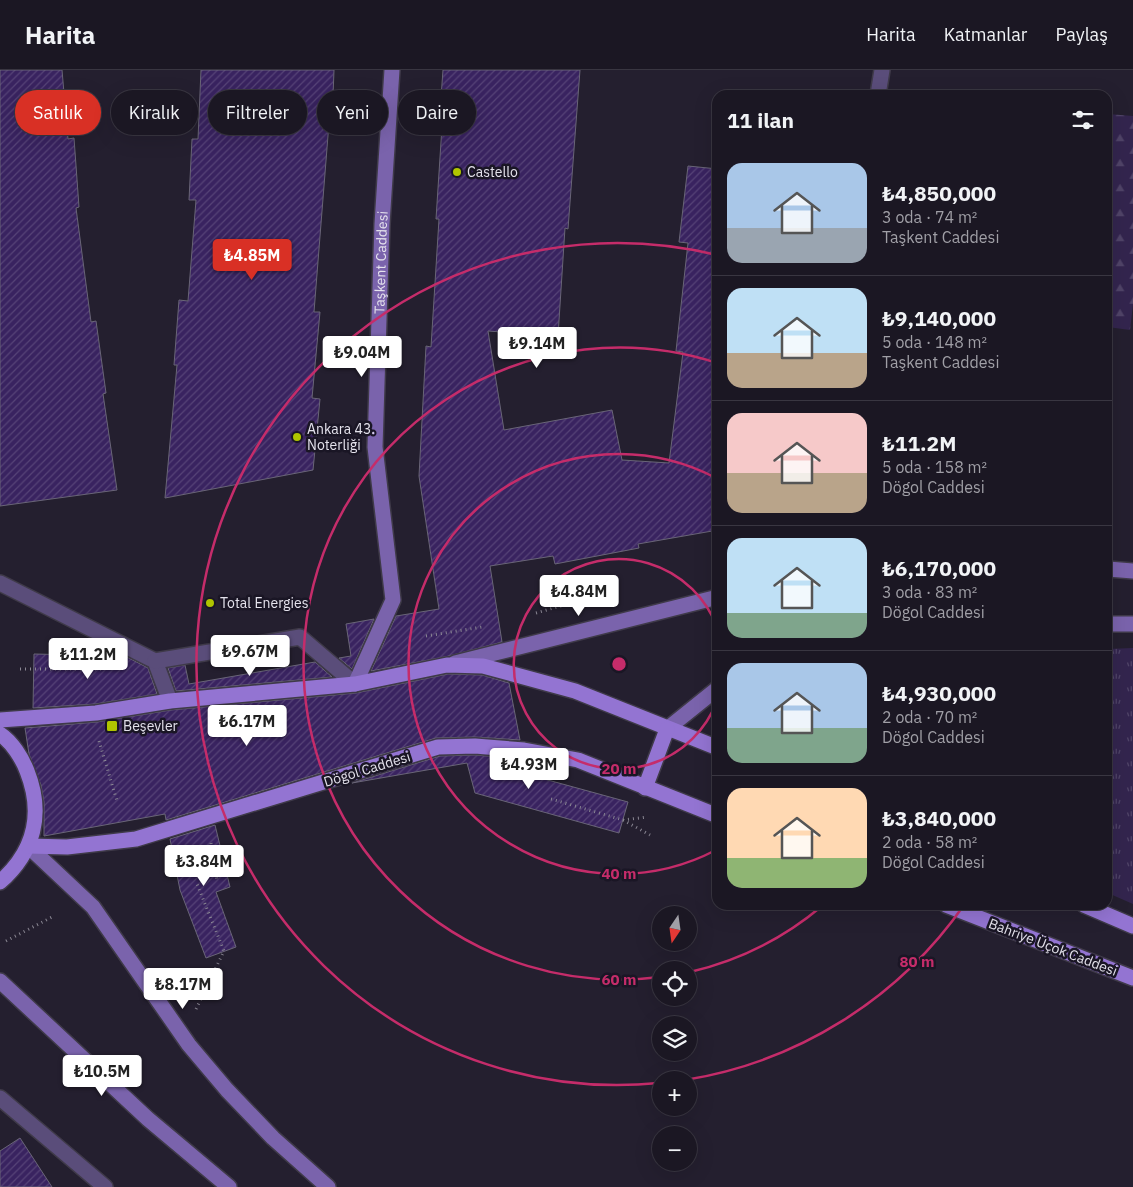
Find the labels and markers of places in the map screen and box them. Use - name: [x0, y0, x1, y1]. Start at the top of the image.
- place label: Castello: [467, 163, 518, 181]
- marker: Castello: [451, 166, 463, 178]
- pin: ₺4.85M: [211, 238, 293, 281]
- pin: ₺9.14M: [496, 326, 578, 369]
- pin: ₺9.04M: [321, 336, 403, 378]
- place label: Ankara 43. Noterliği: [307, 420, 375, 454]
- marker: Ankara 43. Noterliği: [291, 431, 303, 443]
- pin: ₺4.84M: [538, 574, 620, 617]
- place label: Total Energies: [220, 594, 309, 612]
- marker: Total Energies: [204, 597, 216, 609]
- pin: ₺9.67M: [209, 634, 291, 677]
- pin: ₺11.2M: [47, 638, 129, 680]
- centre of rings: [610, 655, 628, 673]
- pin: ₺6.17M: [206, 704, 288, 747]
- place label: Beşevler: [123, 717, 178, 735]
- marker: Beşevler: [105, 719, 119, 733]
- pin: ₺4.93M: [488, 748, 570, 790]
- pin: ₺3.84M: [163, 844, 245, 887]
- pin: ₺8.17M: [142, 968, 224, 1010]
- pin: ₺10.5M: [61, 1054, 143, 1097]

